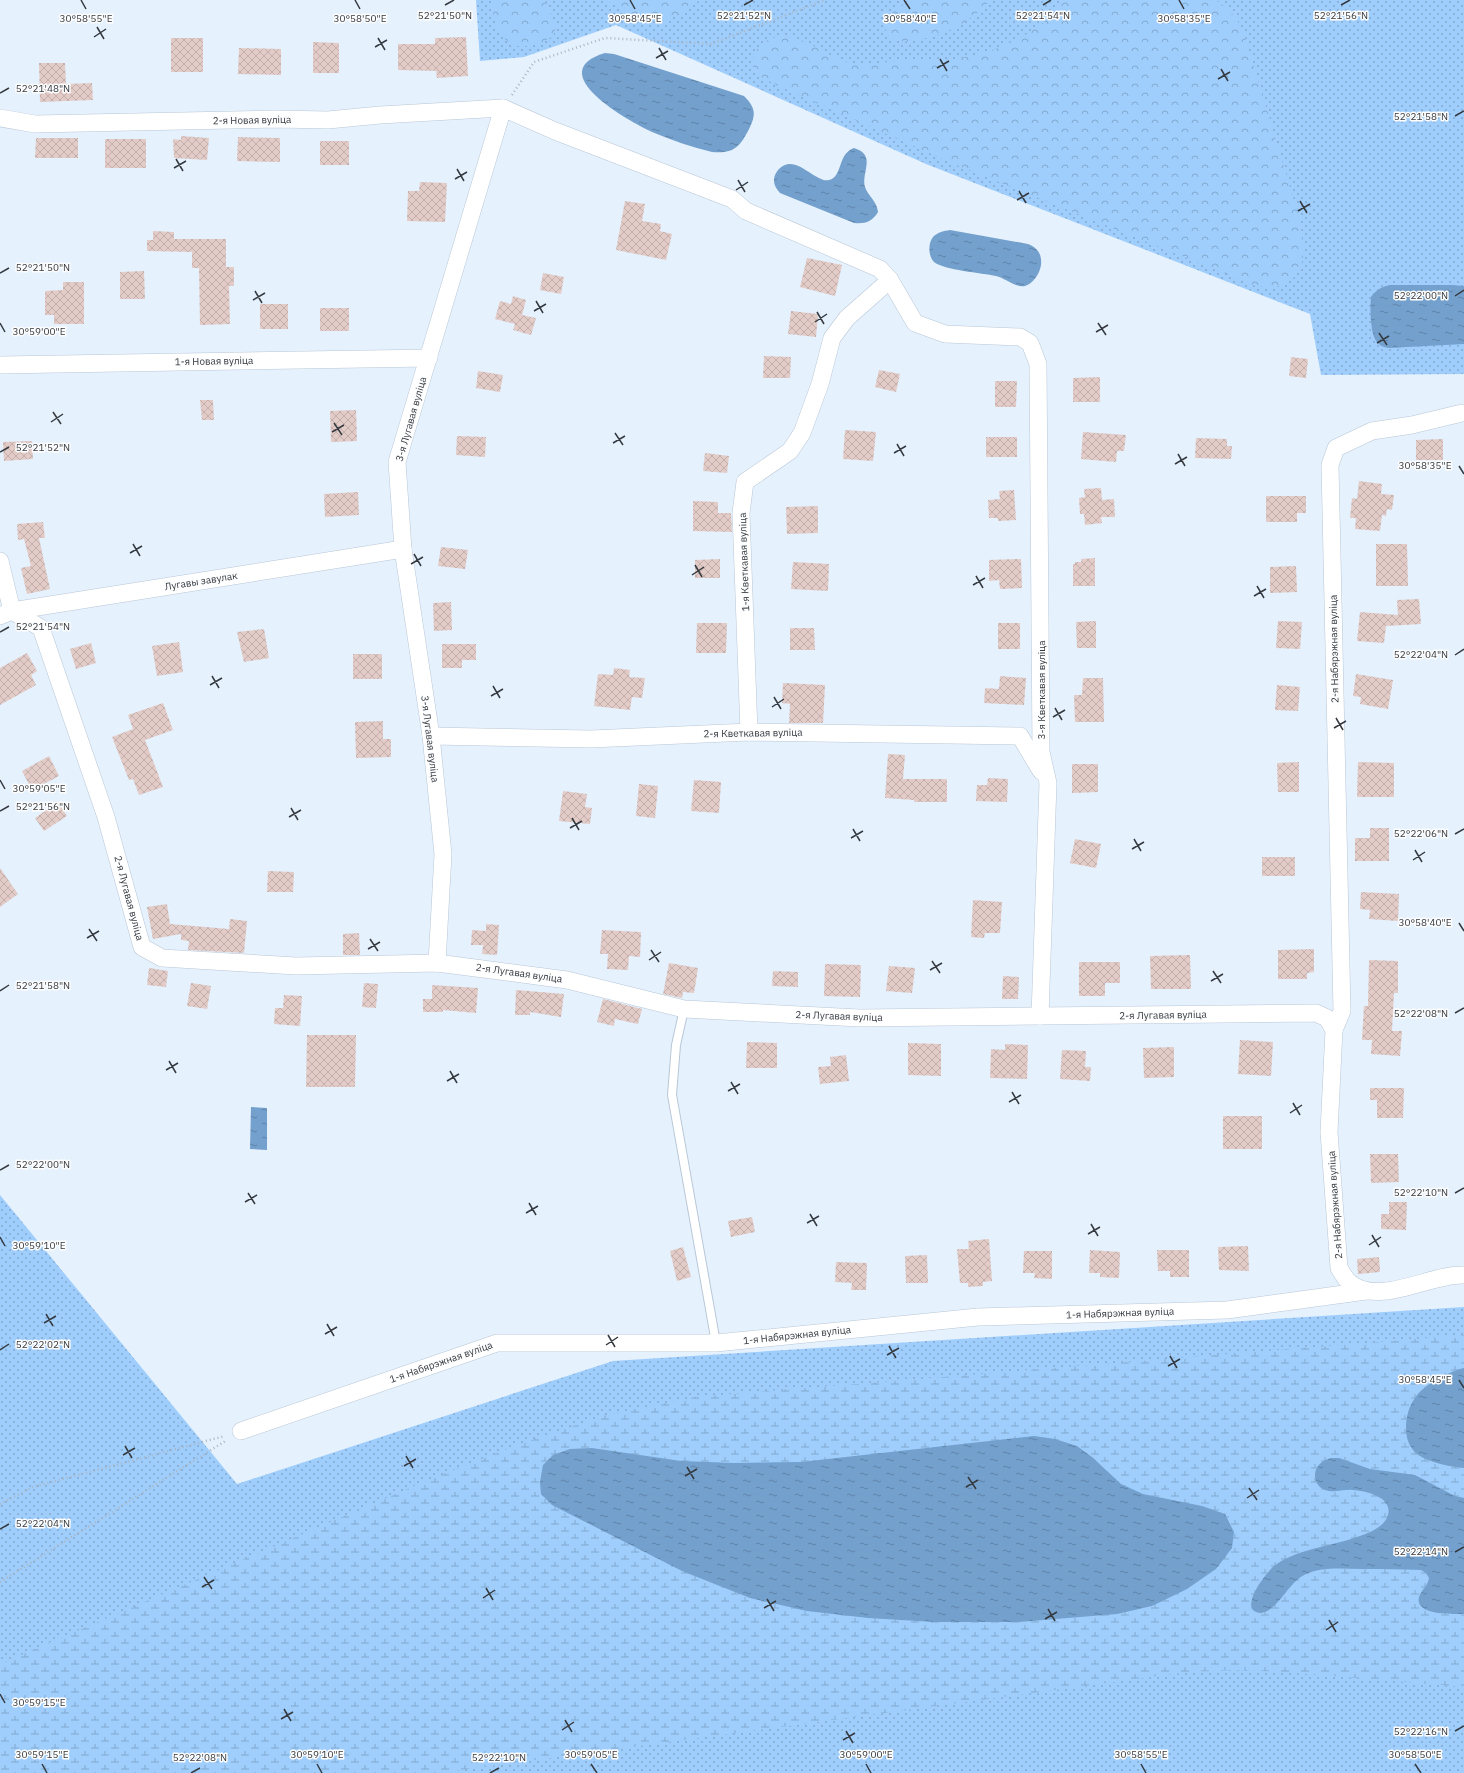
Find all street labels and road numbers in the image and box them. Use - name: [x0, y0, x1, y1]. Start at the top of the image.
- street label: 2-я Новая вуліца: [213, 113, 292, 127]
- street label: 1-я Новая вуліца: [175, 354, 254, 368]
- street label: 3-я Лугавая вуліца: [393, 375, 429, 463]
- street label: 1-я Кветкавая вуліца: [736, 512, 752, 612]
- street label: Лугавы завулак: [164, 569, 239, 593]
- street label: 2-я Набярэжная вуліца: [1327, 594, 1341, 703]
- street label: 3-я Кветкавая вуліца: [1035, 640, 1048, 740]
- street label: 3-я Лугавая вуліца: [418, 695, 442, 784]
- street label: 2-я Кветкавая вуліца: [703, 726, 803, 740]
- street label: 2-я Лугавая вуліца: [111, 854, 147, 943]
- street label: 2-я Лугавая вуліца: [475, 960, 564, 986]
- street label: 2-я Лугавая вуліца: [795, 1008, 884, 1024]
- street label: 2-я Лугавая вуліца: [1119, 1008, 1207, 1022]
- street label: 2-я Набярэжная вуліца: [1325, 1150, 1345, 1260]
- street label: 1-я Набярэжная вуліца: [1066, 1305, 1175, 1321]
- street label: 1-я Набярэжная вуліца: [742, 1323, 852, 1347]
- street label: 1-я Набярэжная вуліца: [388, 1338, 495, 1386]

